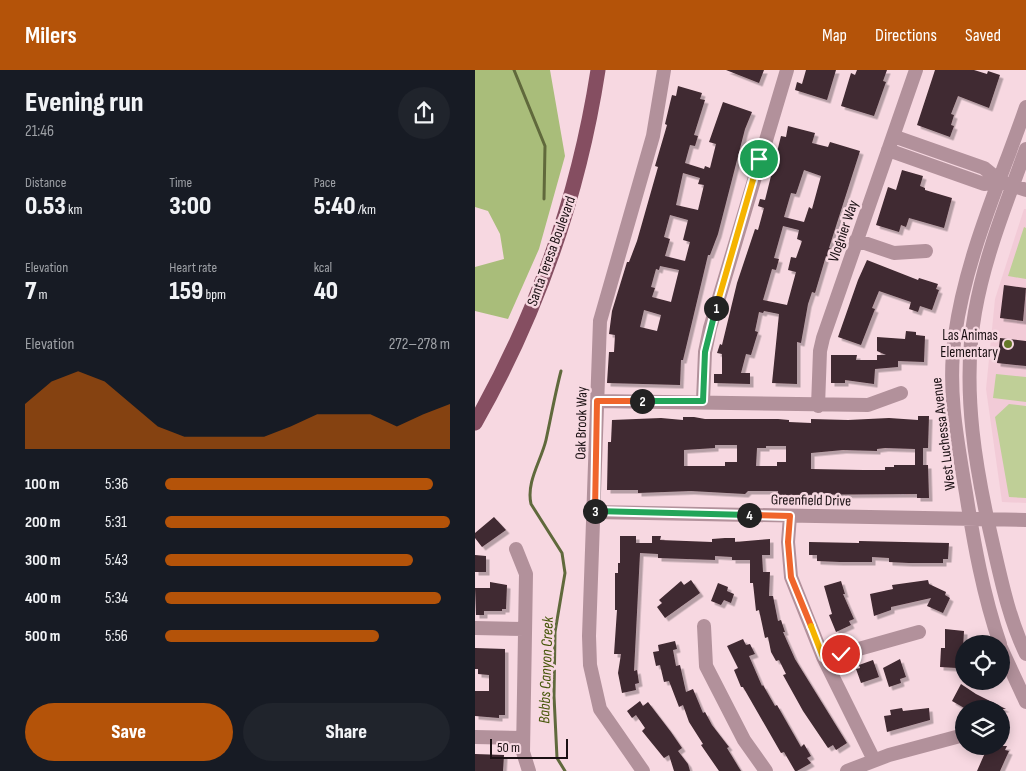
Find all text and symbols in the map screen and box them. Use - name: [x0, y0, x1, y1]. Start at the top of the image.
- text: Milers: [25, 21, 77, 50]
- text: Map: [822, 25, 847, 46]
- text: Directions: [875, 25, 937, 46]
- text: Saved: [965, 25, 1001, 46]
- text: Evening run: [25, 86, 143, 119]
- button: share: [398, 87, 450, 139]
- text: 21:46: [25, 122, 54, 141]
- pin: [738, 138, 780, 180]
- icon: arrive: [745, 145, 773, 173]
- text: Distance: [25, 174, 66, 191]
- text: Time: [169, 174, 192, 191]
- text: Pace: [314, 174, 336, 191]
- text: 0.53: [25, 191, 66, 222]
- text: 3:00: [169, 191, 211, 222]
- text: 5:40: [314, 191, 355, 222]
- street label: Santa Teresa Boulevard: [523, 194, 580, 309]
- street label: Vlognier Way: [824, 197, 863, 265]
- text: km: [66, 201, 82, 218]
- text: /km: [355, 201, 376, 218]
- text: Elevation: [25, 259, 68, 276]
- text: Heart rate: [169, 259, 217, 276]
- text: kcal: [314, 259, 332, 276]
- text: 7: [25, 276, 36, 307]
- text: 159: [169, 276, 203, 307]
- text: 40: [314, 276, 338, 307]
- text: m: [36, 286, 48, 303]
- text: bpm: [203, 286, 226, 303]
- pin: 1: [703, 296, 729, 320]
- text: 1: [714, 300, 719, 317]
- place label: Las Animas Elementary: [940, 326, 998, 362]
- text: Elevation: [25, 335, 74, 354]
- text: 272–278 m: [389, 335, 450, 354]
- marker: Las Animas Elementary: [1002, 338, 1014, 350]
- street label: West Luchessa Avenue: [927, 376, 960, 491]
- street label: Oak Brook Way: [571, 386, 592, 460]
- pin: 2: [629, 388, 655, 414]
- text: 2: [639, 393, 646, 410]
- text: 100 m: [25, 475, 60, 494]
- text: 5:36: [105, 475, 128, 494]
- street label: Greenfield Drive: [771, 490, 851, 511]
- pin: 3: [583, 498, 607, 524]
- pin: 4: [737, 502, 761, 528]
- text: 3: [592, 503, 599, 520]
- text: 4: [746, 507, 753, 524]
- text: 200 m: [25, 513, 60, 532]
- text: 5:31: [105, 513, 127, 532]
- text: 300 m: [25, 551, 61, 570]
- text: 5:43: [105, 551, 128, 570]
- text: 400 m: [25, 589, 61, 608]
- text: 5:34: [105, 589, 128, 608]
- water label: Babbs Canyon Creek: [535, 615, 558, 724]
- text: 500 m: [25, 627, 60, 646]
- text: 5:56: [105, 627, 128, 646]
- pin: [820, 633, 862, 675]
- map controls: [955, 635, 1010, 755]
- button: locate: [955, 635, 1010, 690]
- icon: check: [827, 640, 855, 668]
- button: layers: [955, 700, 1010, 755]
- button: Save: [25, 703, 233, 761]
- button: Share: [243, 703, 450, 761]
- scale bar: [490, 736, 567, 759]
- text: 50 m: [497, 739, 520, 756]

